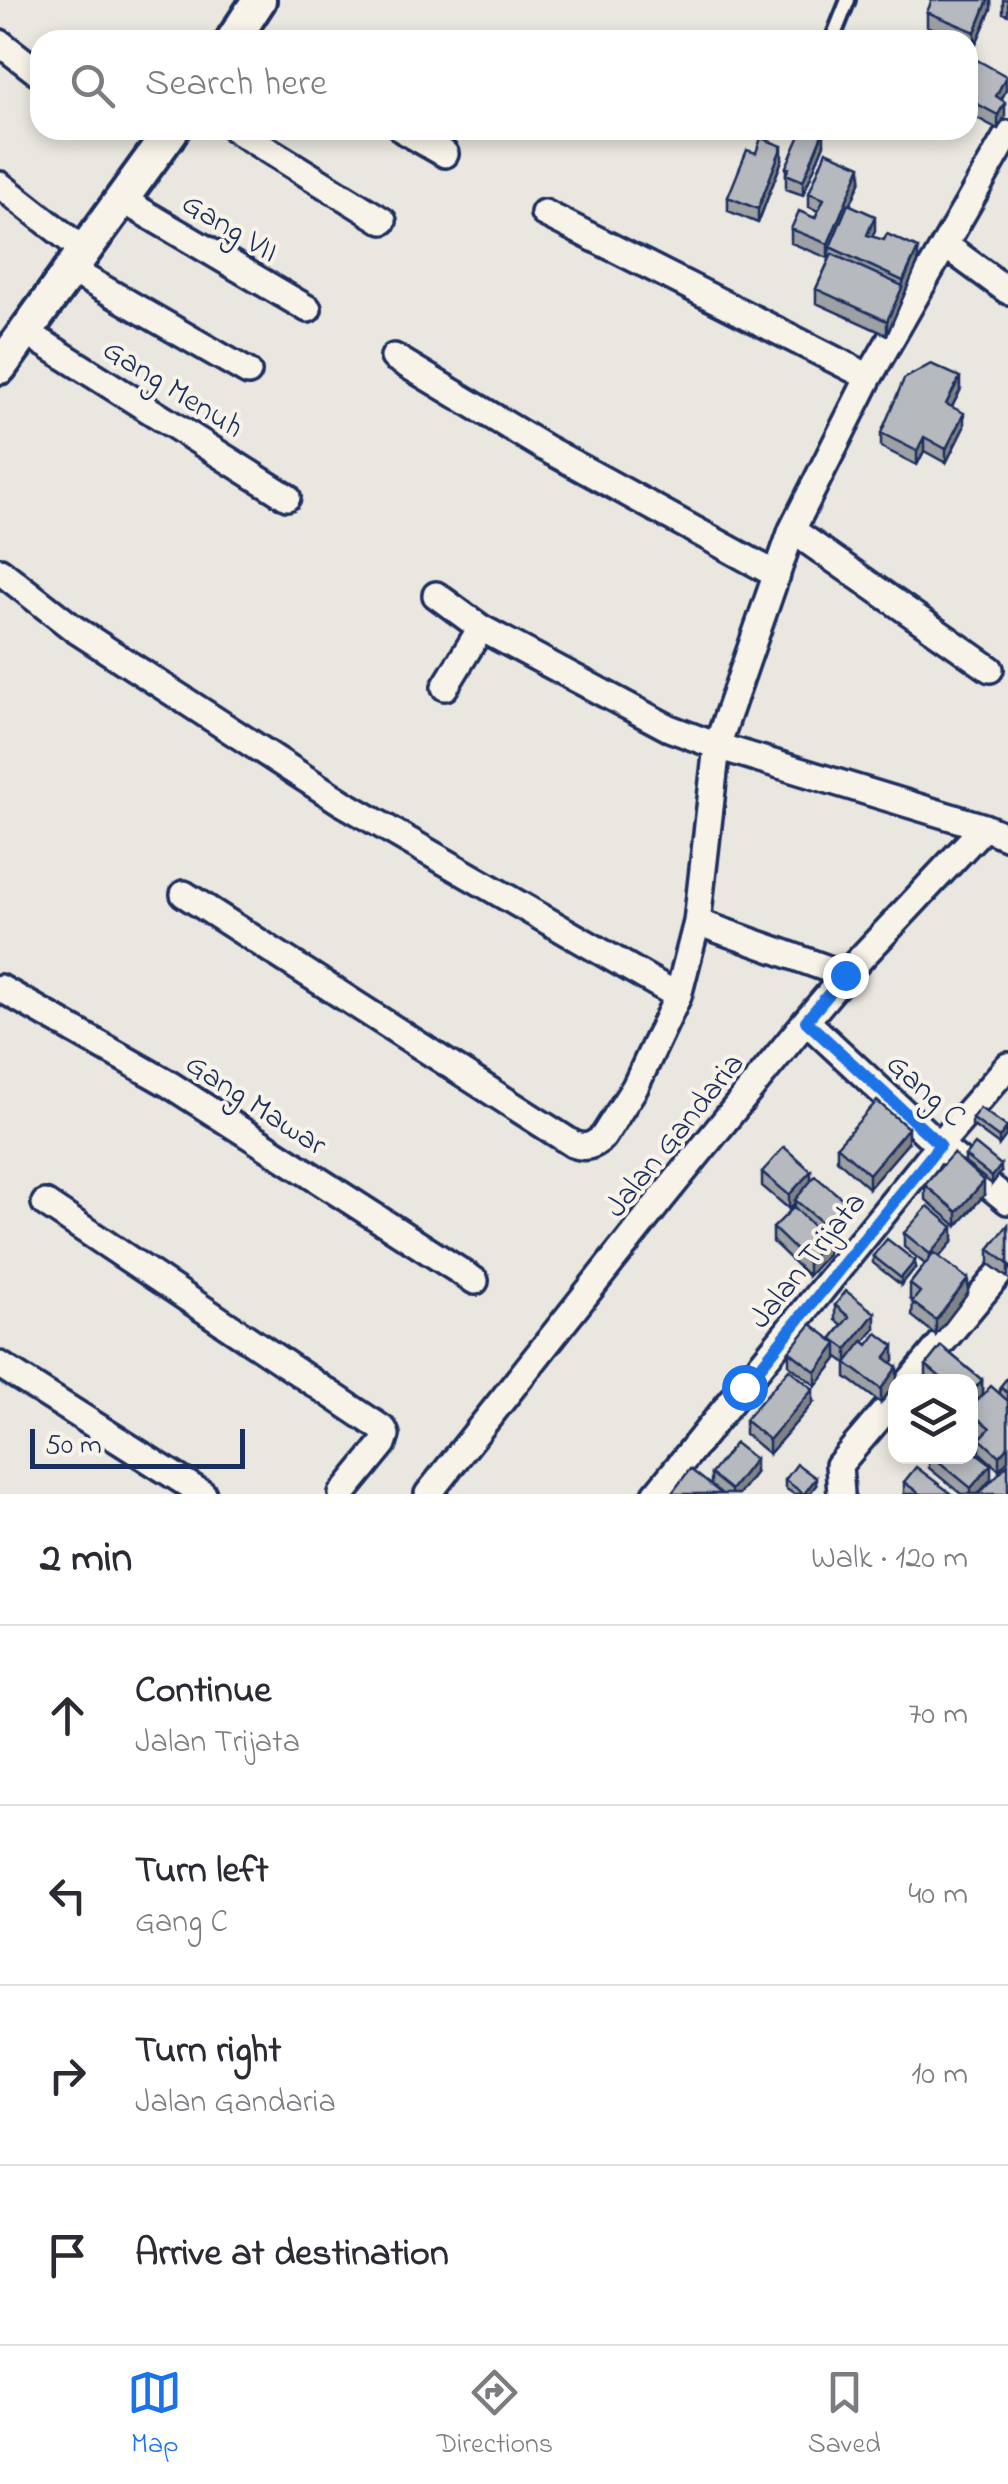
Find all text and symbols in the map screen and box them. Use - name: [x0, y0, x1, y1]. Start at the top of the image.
- search box: [30, 30, 978, 140]
- text: Search here: [145, 57, 327, 113]
- icon: search: [65, 58, 120, 113]
- street label: Gang VII: [172, 182, 287, 276]
- street label: Gang Menuh: [92, 328, 252, 452]
- route end: [823, 953, 869, 999]
- street label: Gang Mawar: [175, 1043, 335, 1169]
- street label: Jalan Gandaria: [594, 1043, 757, 1229]
- street label: Gang C: [874, 1043, 975, 1140]
- street label: Jalan Trijata: [739, 1182, 879, 1340]
- route start: [722, 1365, 768, 1411]
- map controls: [888, 1374, 978, 1464]
- button: layers: [888, 1374, 978, 1464]
- scale bar: [30, 1424, 245, 1468]
- text: 50 m: [45, 1426, 102, 1467]
- text: 2 min: [40, 1529, 132, 1590]
- text: Walk · 120 m: [811, 1536, 968, 1583]
- text: Continue: [135, 1664, 271, 1720]
- icon: ahead: [40, 1688, 95, 1743]
- text: 70 m: [908, 1692, 968, 1739]
- text: Jalan Trijata: [135, 1720, 300, 1767]
- text: Turn left: [135, 1844, 268, 1900]
- icon: left: [40, 1868, 95, 1923]
- text: 40 m: [908, 1872, 968, 1919]
- text: Gang C: [135, 1900, 228, 1947]
- text: Turn right: [135, 2024, 281, 2080]
- icon: right: [40, 2048, 95, 2103]
- text: 10 m: [911, 2052, 968, 2099]
- text: Jalan Gandaria: [135, 2080, 336, 2127]
- text: Arrive at destination: [135, 2227, 449, 2283]
- icon: arrive: [40, 2228, 95, 2283]
- tab: Map: [127, 2365, 182, 2466]
- tab: Directions: [437, 2365, 553, 2466]
- tab: Saved: [808, 2365, 881, 2466]

